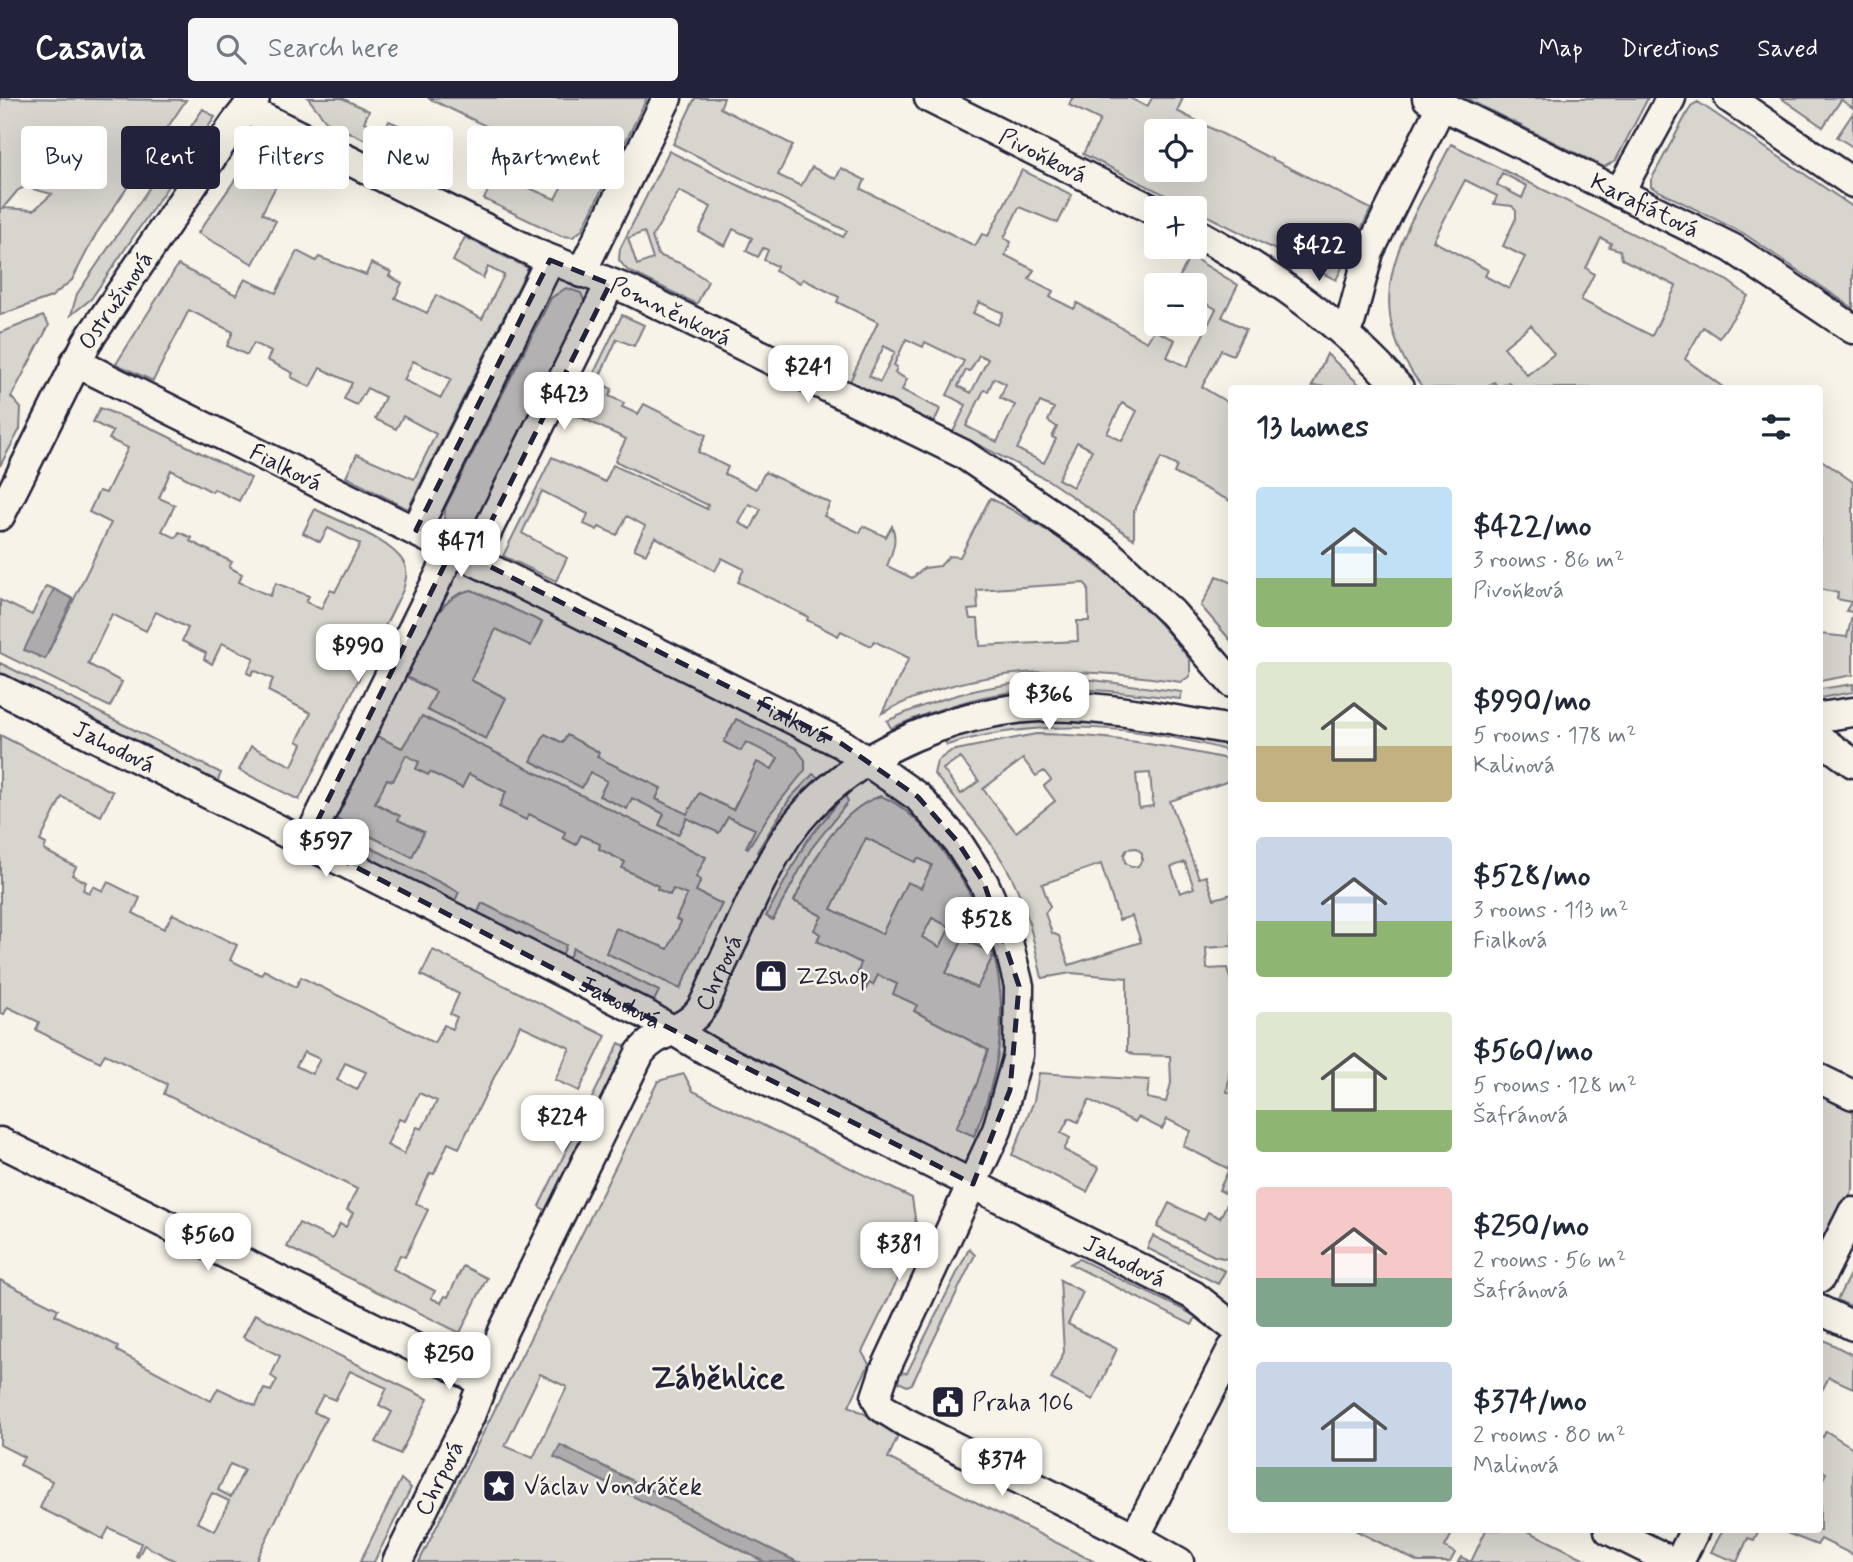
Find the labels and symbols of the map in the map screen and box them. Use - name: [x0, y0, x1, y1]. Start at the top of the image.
- street label: Pivoňková: [993, 122, 1092, 192]
- street label: Karafiátová: [1585, 167, 1704, 246]
- pin: $422: [1278, 223, 1360, 283]
- street label: Ostružinová: [72, 245, 161, 357]
- street label: Pomněnková: [606, 270, 736, 355]
- pin: $241: [767, 345, 849, 405]
- pin: $423: [523, 372, 605, 432]
- street label: Fialková: [244, 437, 327, 500]
- pin: $471: [420, 519, 502, 579]
- pin: $990: [317, 624, 399, 684]
- pin: $366: [1008, 672, 1090, 732]
- street label: Fialková: [751, 690, 835, 753]
- street label: Jahodová: [67, 714, 160, 782]
- pin: $597: [285, 820, 367, 879]
- pin: $528: [946, 898, 1028, 957]
- street label: Chrpová: [689, 930, 751, 1017]
- shop icon: ZZshop: [752, 957, 790, 995]
- place label: ZZshop: [796, 962, 869, 993]
- street label: Jahodová: [573, 969, 667, 1037]
- pin: $224: [521, 1096, 603, 1155]
- pin: $560: [167, 1214, 249, 1273]
- pin: $381: [858, 1222, 940, 1282]
- street label: Jahodová: [1078, 1228, 1171, 1296]
- pin: $250: [408, 1332, 490, 1392]
- district label: Záběhlice: [651, 1358, 785, 1400]
- public building icon: Praha 106: [929, 1383, 967, 1421]
- place label: Praha 106: [972, 1388, 1073, 1419]
- street label: Chrpová: [408, 1436, 472, 1522]
- pin: $374: [961, 1438, 1043, 1498]
- place icon: Václav Vondráček: [480, 1467, 518, 1505]
- place label: Václav Vondráček: [524, 1472, 702, 1503]

